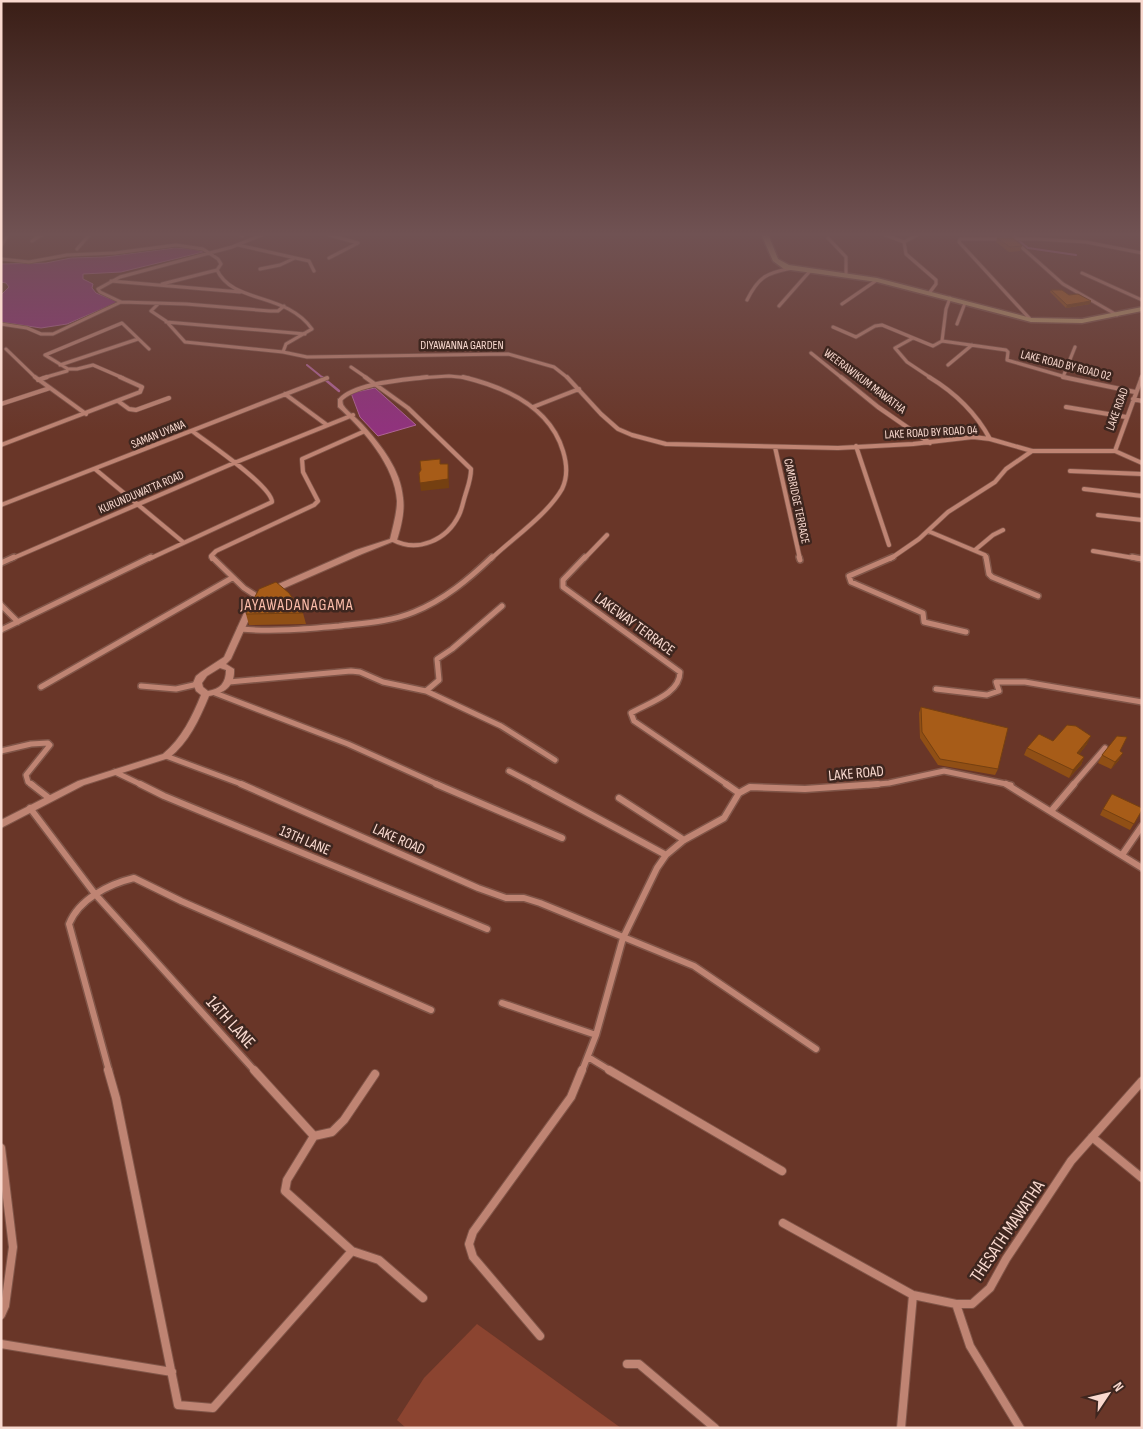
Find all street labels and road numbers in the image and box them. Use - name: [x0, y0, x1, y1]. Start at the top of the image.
- street label: DIYAWANNA GARDEN: [420, 338, 504, 353]
- street label: WEERAWIKUM MAWATHA: [821, 346, 909, 418]
- street label: LAKE ROAD BY ROAD 02: [1019, 347, 1113, 384]
- street label: LAKE ROAD: [1103, 386, 1132, 433]
- street label: SAMAN UYANA: [129, 416, 188, 452]
- street label: LAKE ROAD BY ROAD 04: [884, 423, 978, 442]
- street label: CAMBRIDGE TERRACE: [780, 457, 813, 545]
- street label: KURUNDUWATTA ROAD: [96, 468, 186, 517]
- street label: LAKEWAY TERRACE: [591, 589, 679, 660]
- street label: LAKE ROAD: [828, 762, 884, 785]
- street label: LAKE ROAD: [370, 820, 428, 859]
- street label: 13TH LANE: [276, 821, 333, 860]
- street label: 14TH LANE: [202, 992, 260, 1053]
- street label: THESATH MAWATHA: [966, 1176, 1049, 1286]

